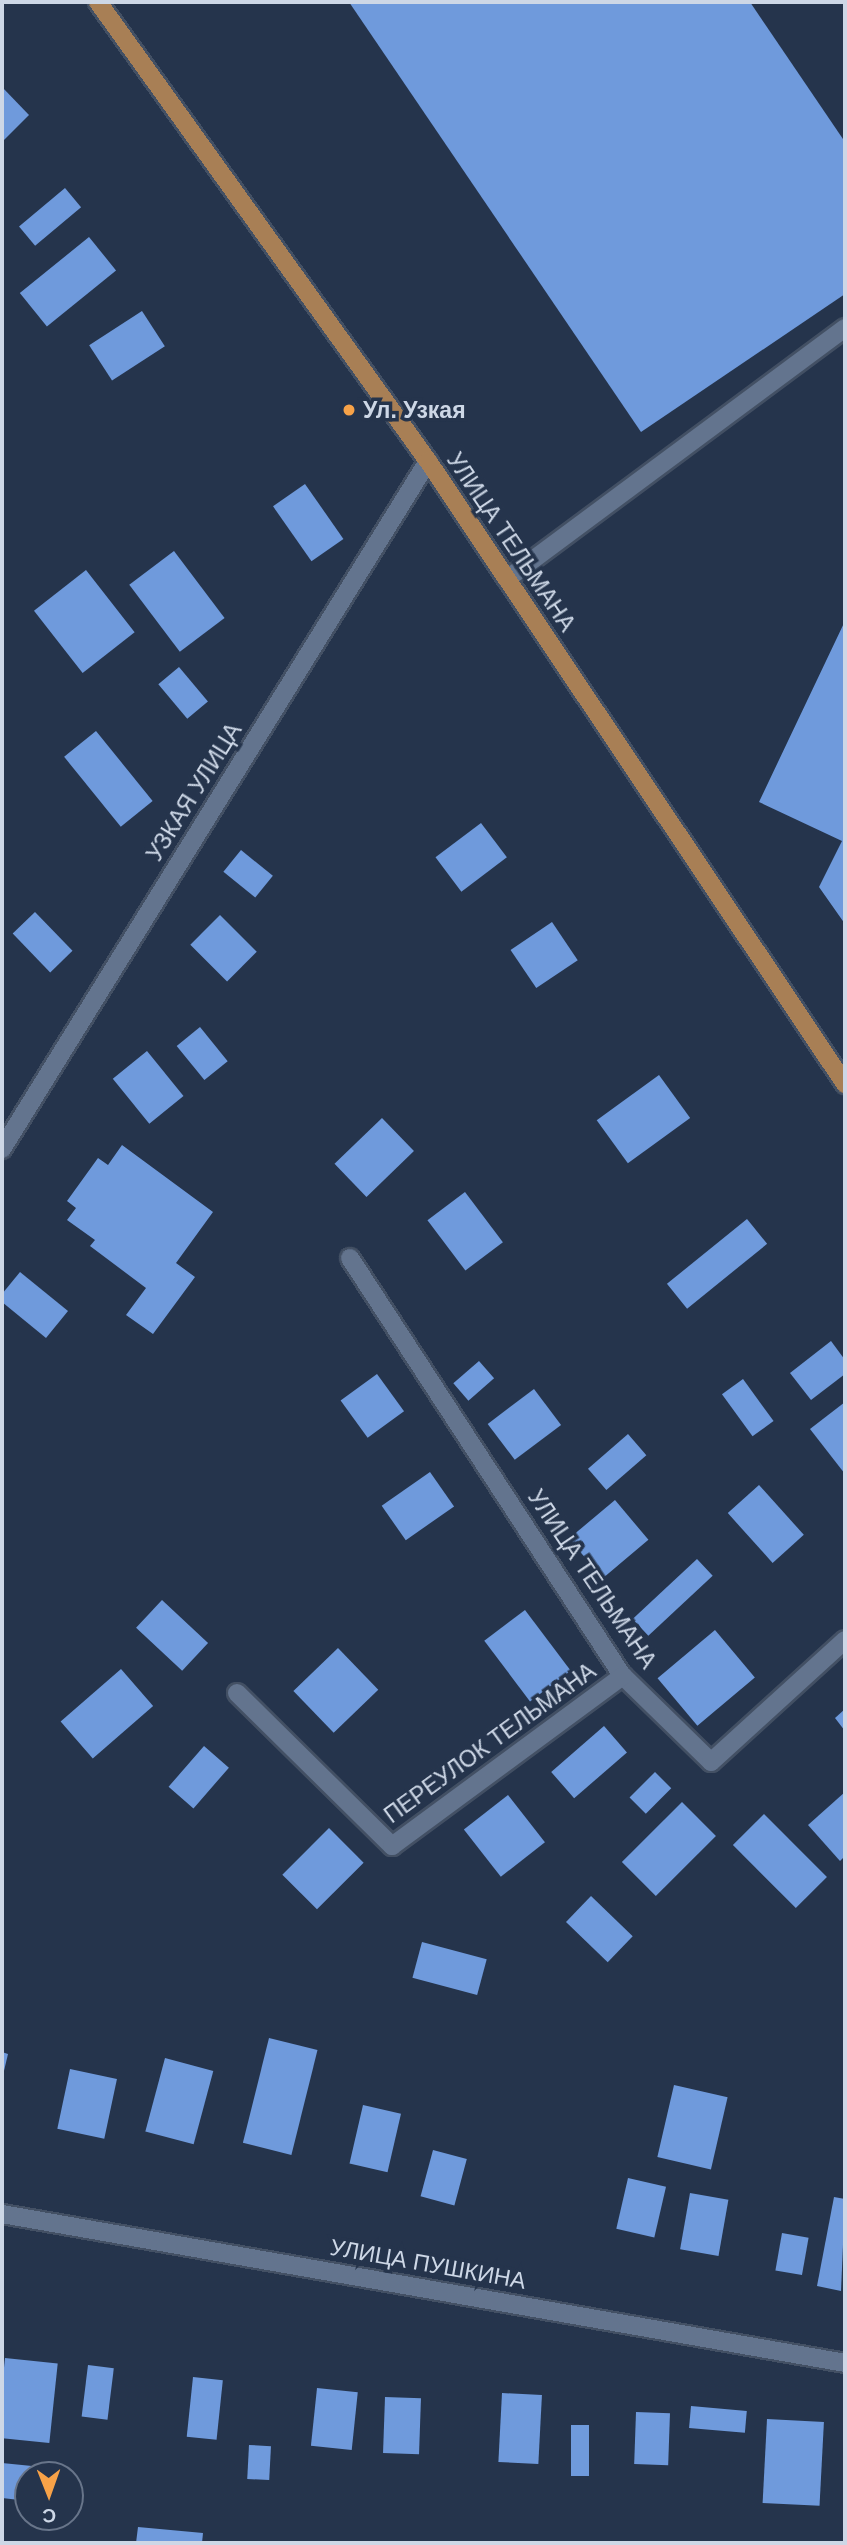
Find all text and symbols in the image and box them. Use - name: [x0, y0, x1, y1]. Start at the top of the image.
- place label: Ул. Узкая: [363, 396, 466, 424]
- marker: Ул. Узкая: [341, 402, 357, 418]
- street label: УЛИЦА ТЕЛЬМАНА: [441, 447, 581, 637]
- street label: УЗКАЯ УЛИЦА: [141, 718, 247, 866]
- street label: УЛИЦА ТЕЛЬМАНА: [522, 1484, 662, 1674]
- street label: ПЕРЕУЛОК ТЕЛЬМАНА: [379, 1657, 601, 1829]
- street label: УЛИЦА ПУШКИНА: [328, 2233, 528, 2295]
- north arrow: [14, 2461, 84, 2531]
- text: С: [42, 2505, 56, 2526]

